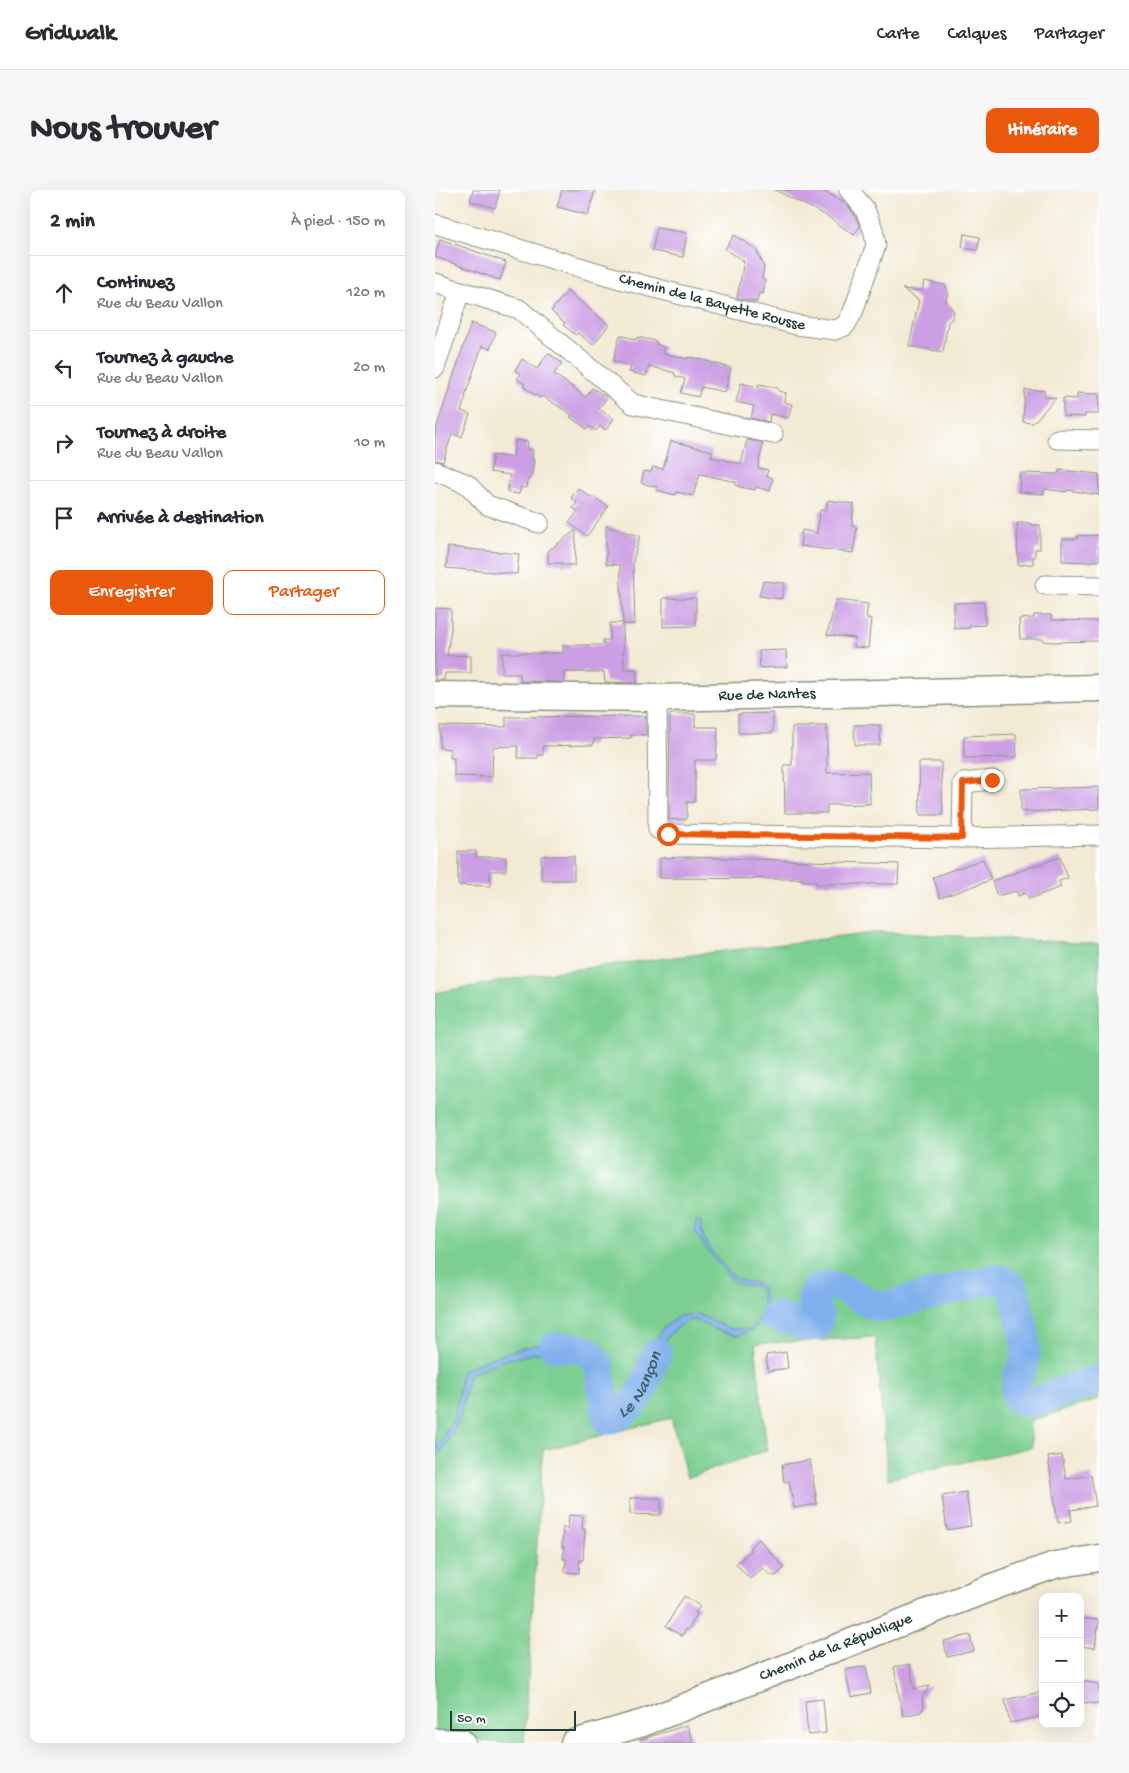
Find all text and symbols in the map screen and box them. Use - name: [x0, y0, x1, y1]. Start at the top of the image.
- text: Gridwalk: [25, 20, 116, 49]
- text: Carte: [877, 24, 920, 45]
- text: Calques: [948, 24, 1006, 45]
- text: Partager: [1034, 24, 1104, 45]
- button: Itinéraire: [986, 108, 1099, 153]
- text: Nous trouver: [30, 110, 216, 151]
- text: 2 min: [50, 210, 95, 235]
- text: À pied · 150 m: [291, 213, 385, 232]
- street label: Chemin de la Bayette Rousse: [617, 270, 807, 336]
- text: Continuez: [97, 272, 174, 295]
- icon: ahead: [50, 279, 78, 307]
- text: 120 m: [346, 284, 385, 303]
- text: Rue du Beau Vallon: [97, 295, 223, 314]
- text: Tournez à gauche: [97, 347, 233, 370]
- icon: left: [50, 354, 78, 382]
- text: 20 m: [353, 359, 385, 378]
- text: Rue du Beau Vallon: [97, 370, 223, 389]
- text: Tournez à droite: [97, 422, 226, 445]
- icon: right: [50, 429, 78, 457]
- text: 10 m: [354, 434, 385, 453]
- text: Rue du Beau Vallon: [97, 445, 223, 464]
- icon: arrive: [50, 504, 78, 532]
- text: Arrivée à destination: [97, 507, 263, 530]
- button: Enregistrer: [50, 570, 213, 615]
- button: Partager: [223, 570, 385, 615]
- street label: Rue de Nantes: [718, 685, 817, 706]
- route end: [981, 769, 1004, 792]
- route start: [657, 823, 680, 846]
- water label: Le Nançon: [614, 1348, 667, 1423]
- map controls: [1039, 1593, 1084, 1728]
- button: +: [1039, 1593, 1084, 1638]
- street label: Chemin de la République: [757, 1609, 916, 1686]
- button: −: [1039, 1638, 1084, 1683]
- button: locate: [1039, 1683, 1084, 1728]
- scale bar: [450, 1708, 576, 1731]
- text: 50 m: [457, 1711, 486, 1728]

